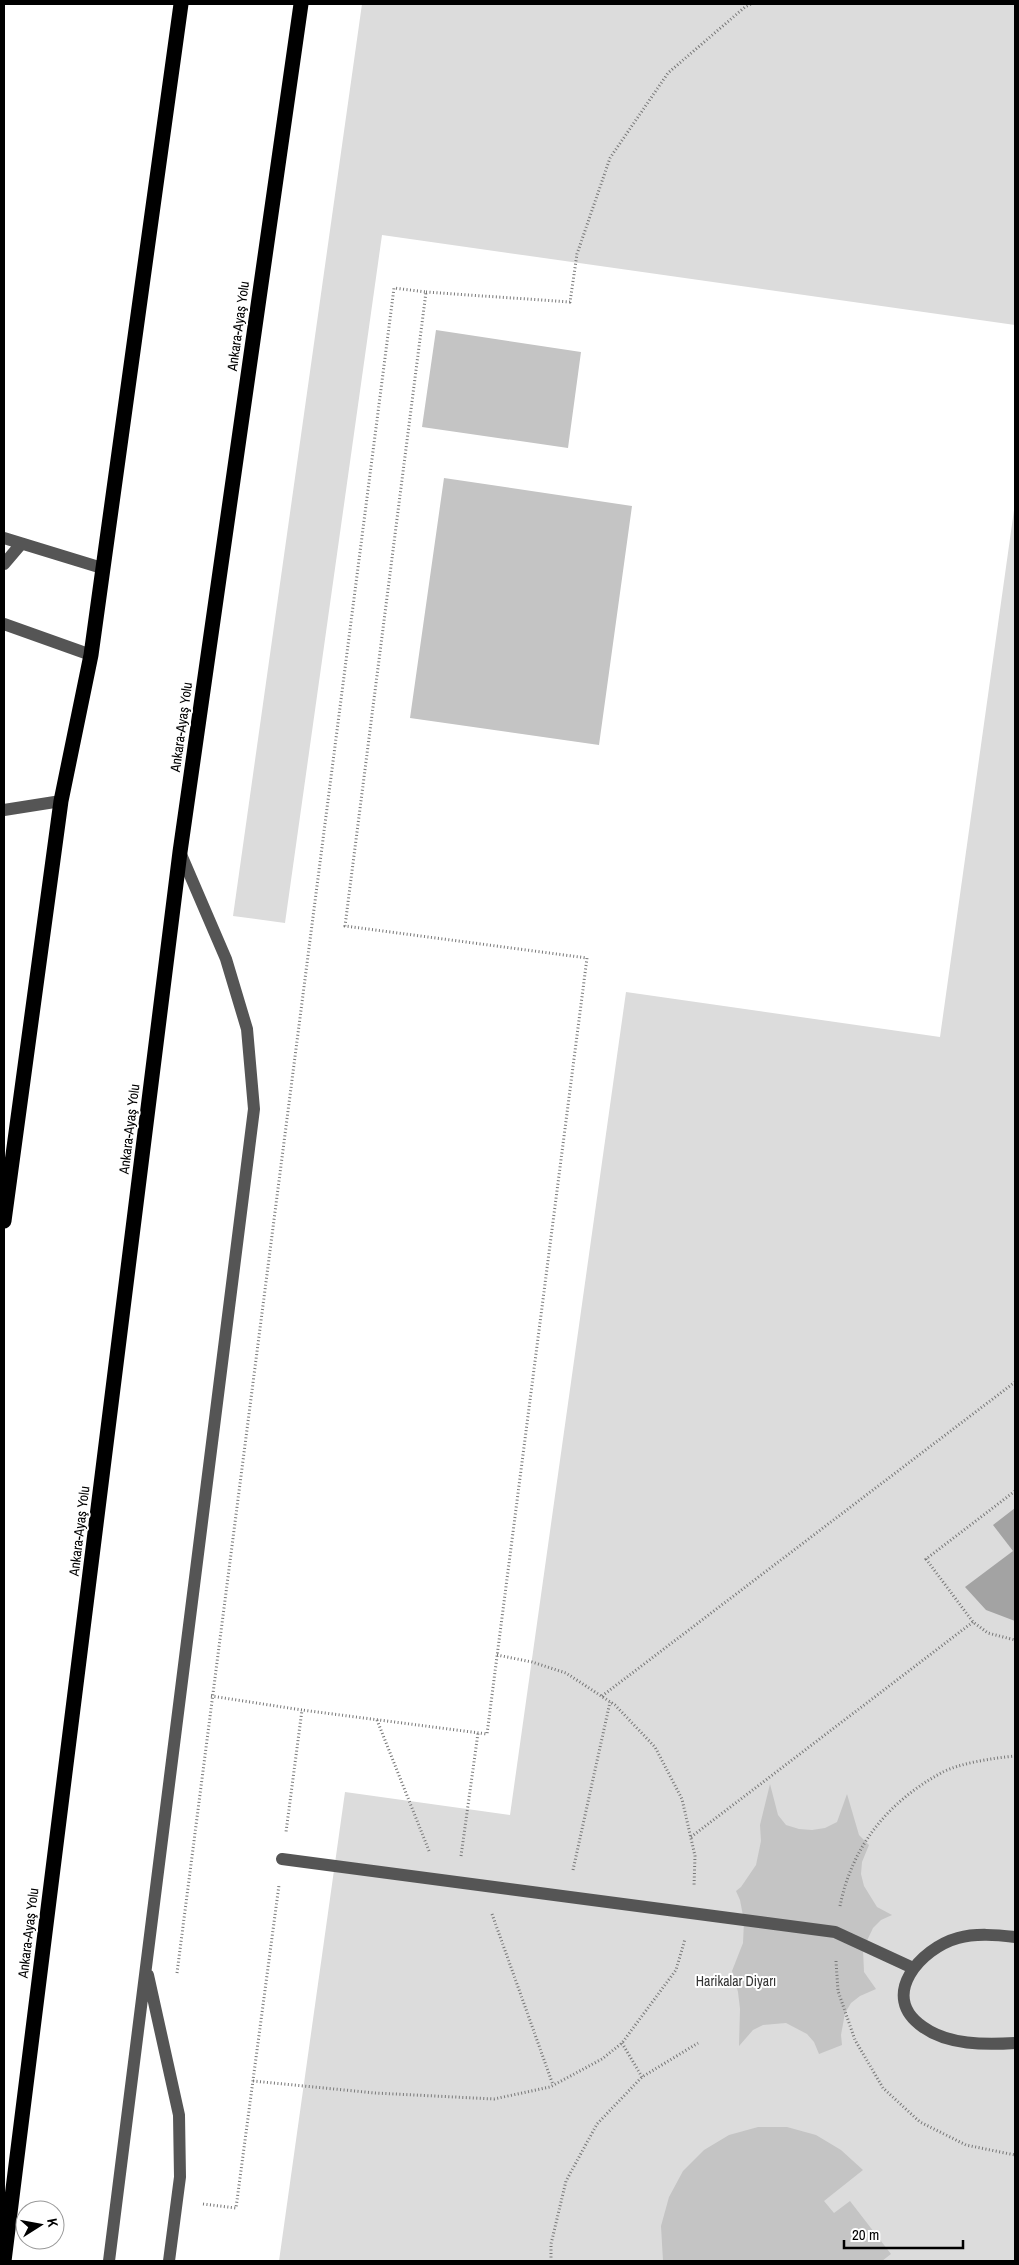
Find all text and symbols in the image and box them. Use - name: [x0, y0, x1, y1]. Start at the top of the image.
- street label: Ankara-Ayaş Yolu: [223, 280, 253, 373]
- street label: Ankara-Ayaş Yolu: [166, 681, 196, 774]
- street label: Ankara-Ayaş Yolu: [114, 1083, 143, 1176]
- street label: Ankara-Ayaş Yolu: [64, 1485, 93, 1578]
- street label: Ankara-Ayaş Yolu: [13, 1887, 42, 1980]
- park label: Harikalar Diyarı: [696, 1972, 776, 1990]
- north arrow: [15, 2200, 65, 2250]
- text: K: [43, 2217, 63, 2229]
- scale bar: [844, 2218, 963, 2250]
- text: 20 m: [852, 2224, 879, 2245]

